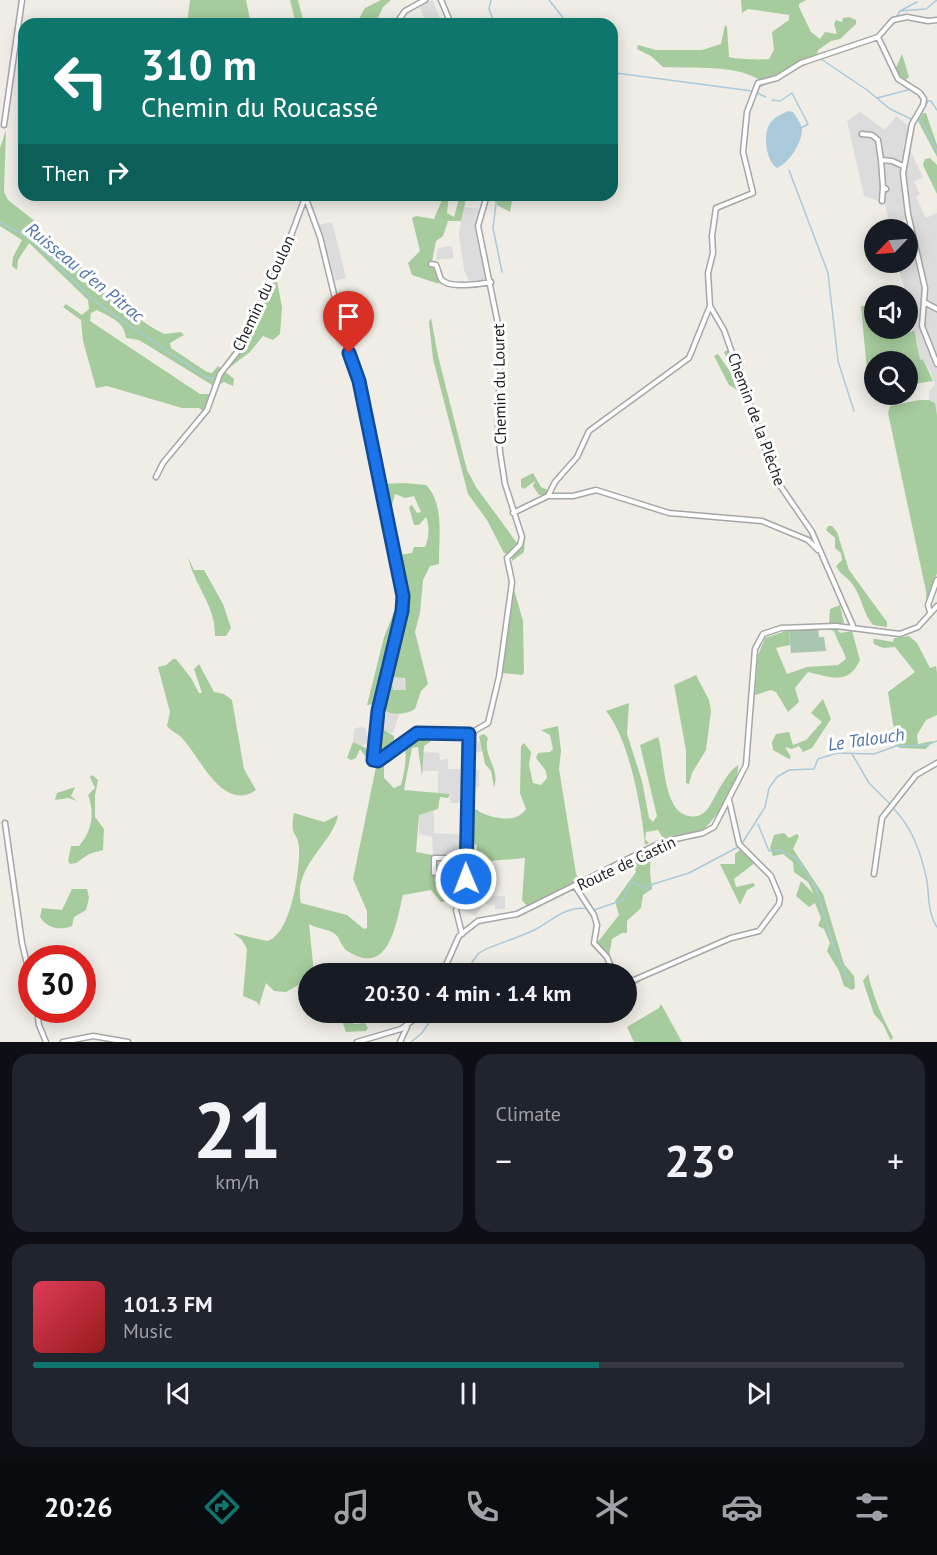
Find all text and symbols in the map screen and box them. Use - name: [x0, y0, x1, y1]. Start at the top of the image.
- text: 310 m: [141, 37, 257, 92]
- icon: left: [42, 42, 120, 120]
- text: Chemin du Roucassé: [141, 90, 378, 124]
- icon: right: [101, 156, 134, 189]
- text: Then: [42, 159, 89, 187]
- water label: Ruisseau d'en Pitrac: [21, 217, 149, 327]
- north arrow: [864, 219, 918, 273]
- map controls: [864, 219, 918, 405]
- street label: Chemin du Coulon: [227, 232, 299, 354]
- button: sound: [864, 285, 918, 339]
- pin: [323, 291, 374, 353]
- icon: arrive: [332, 300, 365, 333]
- street label: Chemin du Louret: [488, 323, 510, 445]
- street label: Chemin de la Plèche: [724, 350, 790, 488]
- button: search: [864, 351, 918, 405]
- water label: Le Talouch: [826, 722, 906, 756]
- street label: Route de Castin: [573, 831, 679, 895]
- position arrow: [434, 847, 498, 911]
- speed limit sign: 30: [18, 945, 96, 1023]
- text: 20:30 · 4 min · 1.4 km: [364, 979, 571, 1007]
- text: 21: [193, 1079, 281, 1180]
- text: Climate: [496, 1101, 561, 1127]
- text: 23°: [664, 1131, 735, 1189]
- text: −: [496, 1139, 512, 1182]
- text: +: [887, 1139, 904, 1182]
- text: km/h: [215, 1169, 259, 1195]
- text: 101.3 FM: [123, 1290, 213, 1318]
- text: Music: [123, 1318, 172, 1344]
- icon: previous: [162, 1377, 195, 1410]
- icon: pause: [452, 1377, 485, 1410]
- icon: next: [742, 1377, 775, 1410]
- icon: directions: [201, 1486, 243, 1528]
- icon: music: [331, 1486, 373, 1528]
- icon: phone: [461, 1486, 503, 1528]
- icon: climate: [591, 1486, 633, 1528]
- icon: car: [721, 1486, 763, 1528]
- icon: filters: [851, 1486, 893, 1528]
- text: 20:26: [44, 1490, 113, 1524]

